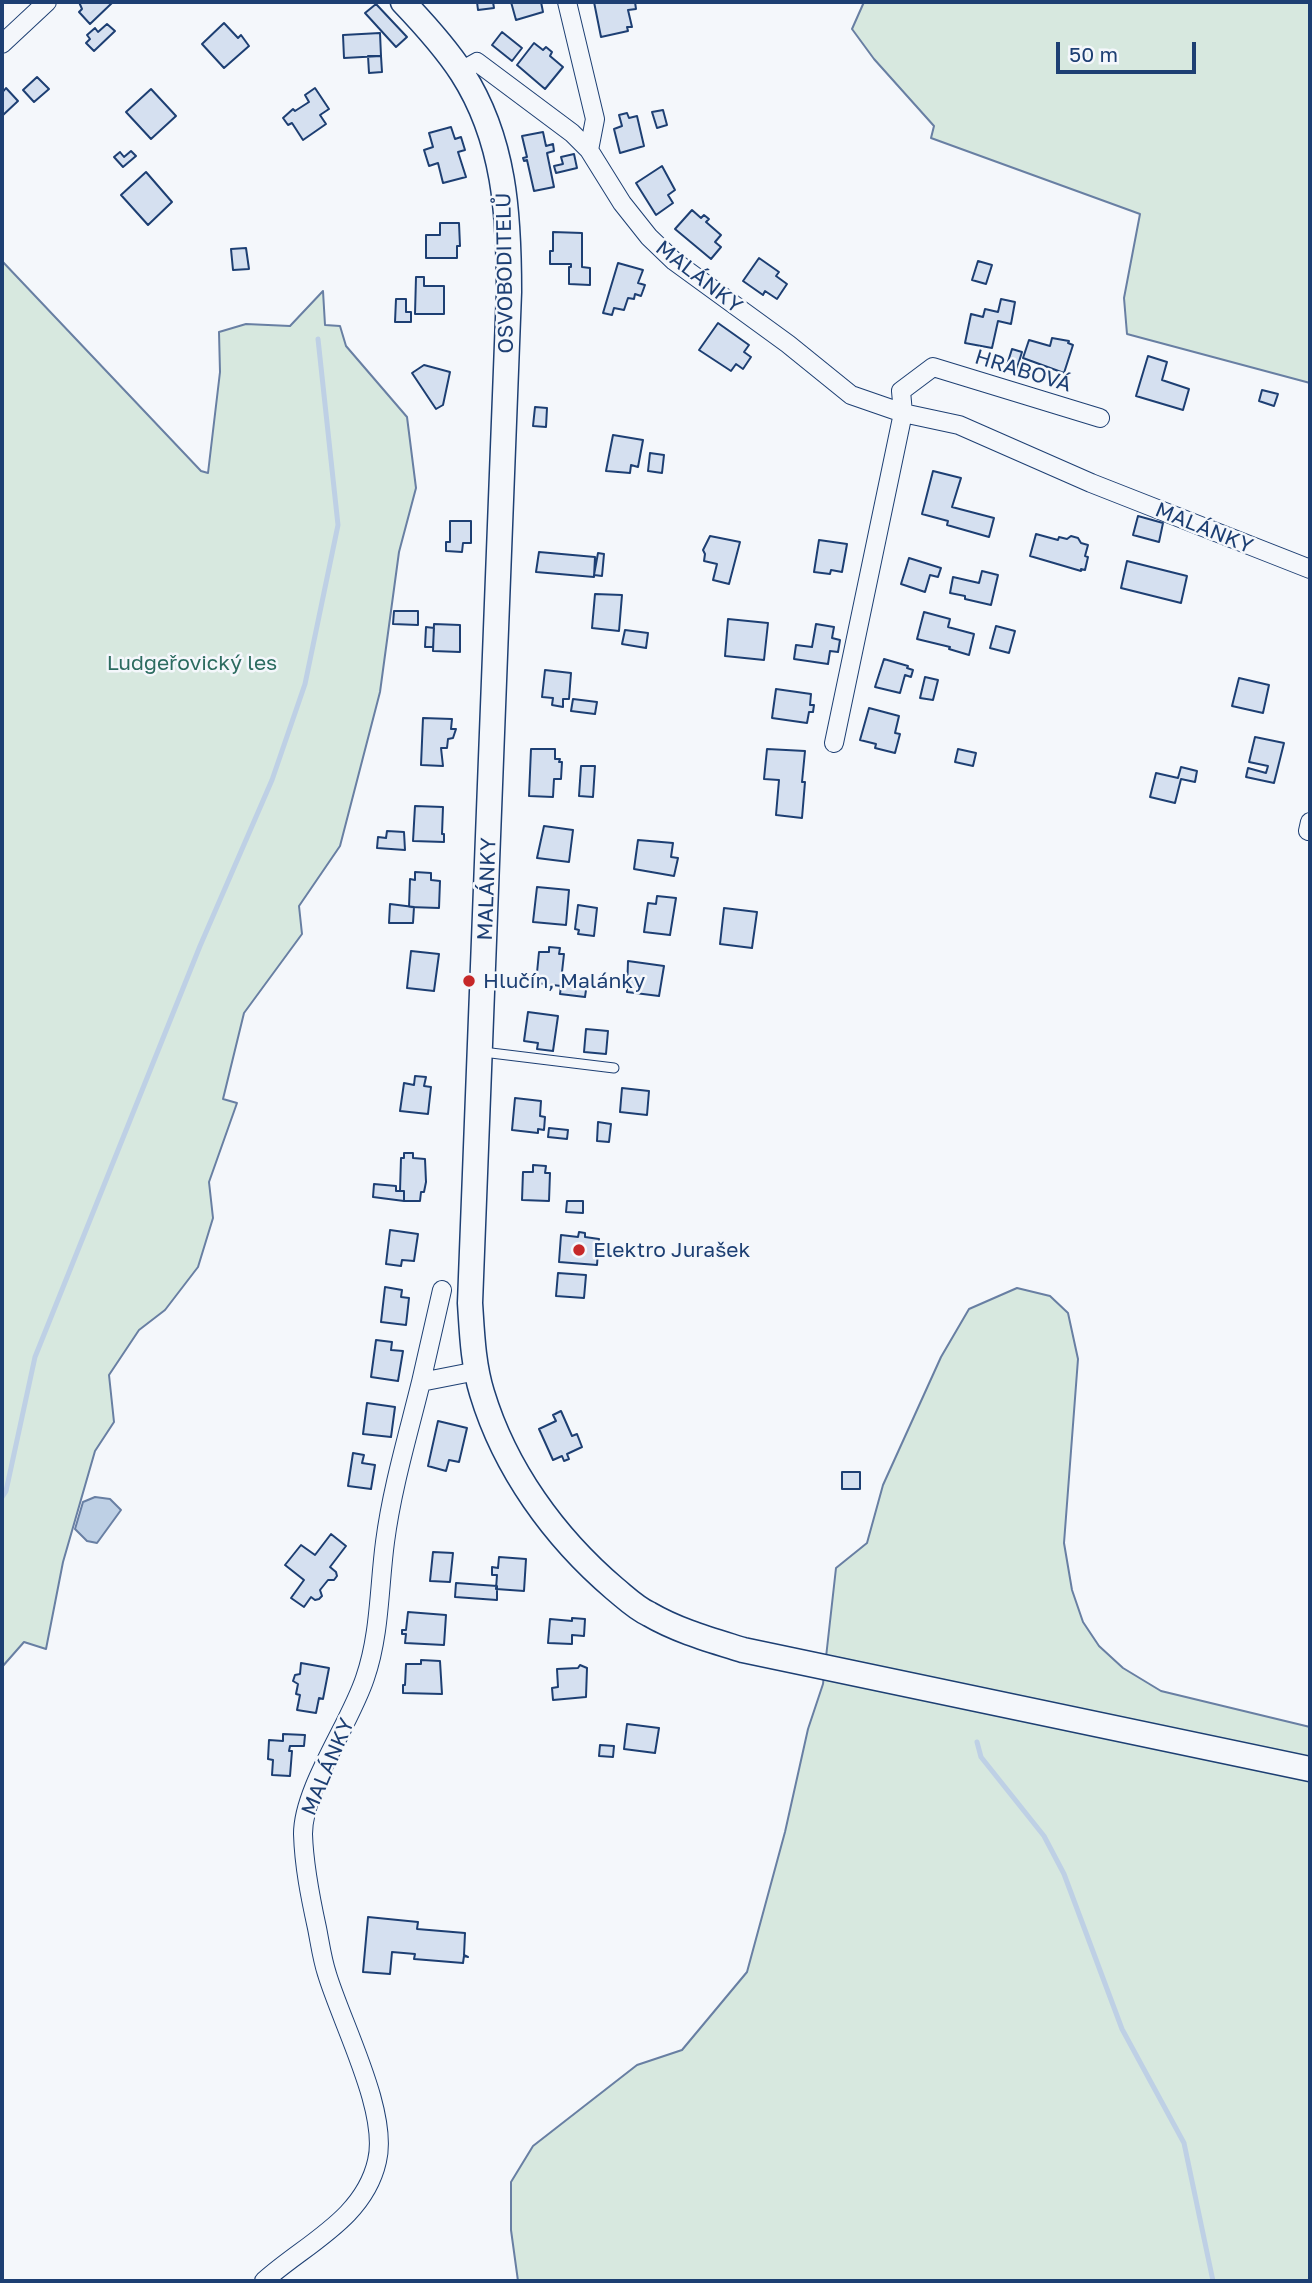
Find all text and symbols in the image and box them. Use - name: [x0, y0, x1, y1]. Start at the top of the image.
- scale bar: [1060, 28, 1200, 72]
- text: 50 m: [1069, 41, 1118, 67]
- street label: OSVOBODITELŮ: [491, 192, 519, 354]
- street label: MALÁNKY: [651, 235, 747, 319]
- street label: HRABOVÁ: [972, 344, 1074, 398]
- street label: MALÁNKY: [1152, 497, 1256, 559]
- park label: Ludgeřovický les: [107, 650, 277, 676]
- street label: MALÁNKY: [473, 837, 501, 941]
- place label: Hlučín, Malánky: [483, 968, 645, 994]
- marker: Hlučín, Malánky: [461, 973, 477, 989]
- place label: Elektro Jurašek: [593, 1237, 750, 1263]
- marker: Elektro Jurašek: [571, 1242, 587, 1258]
- street label: MALÁNKY: [296, 1715, 360, 1819]

